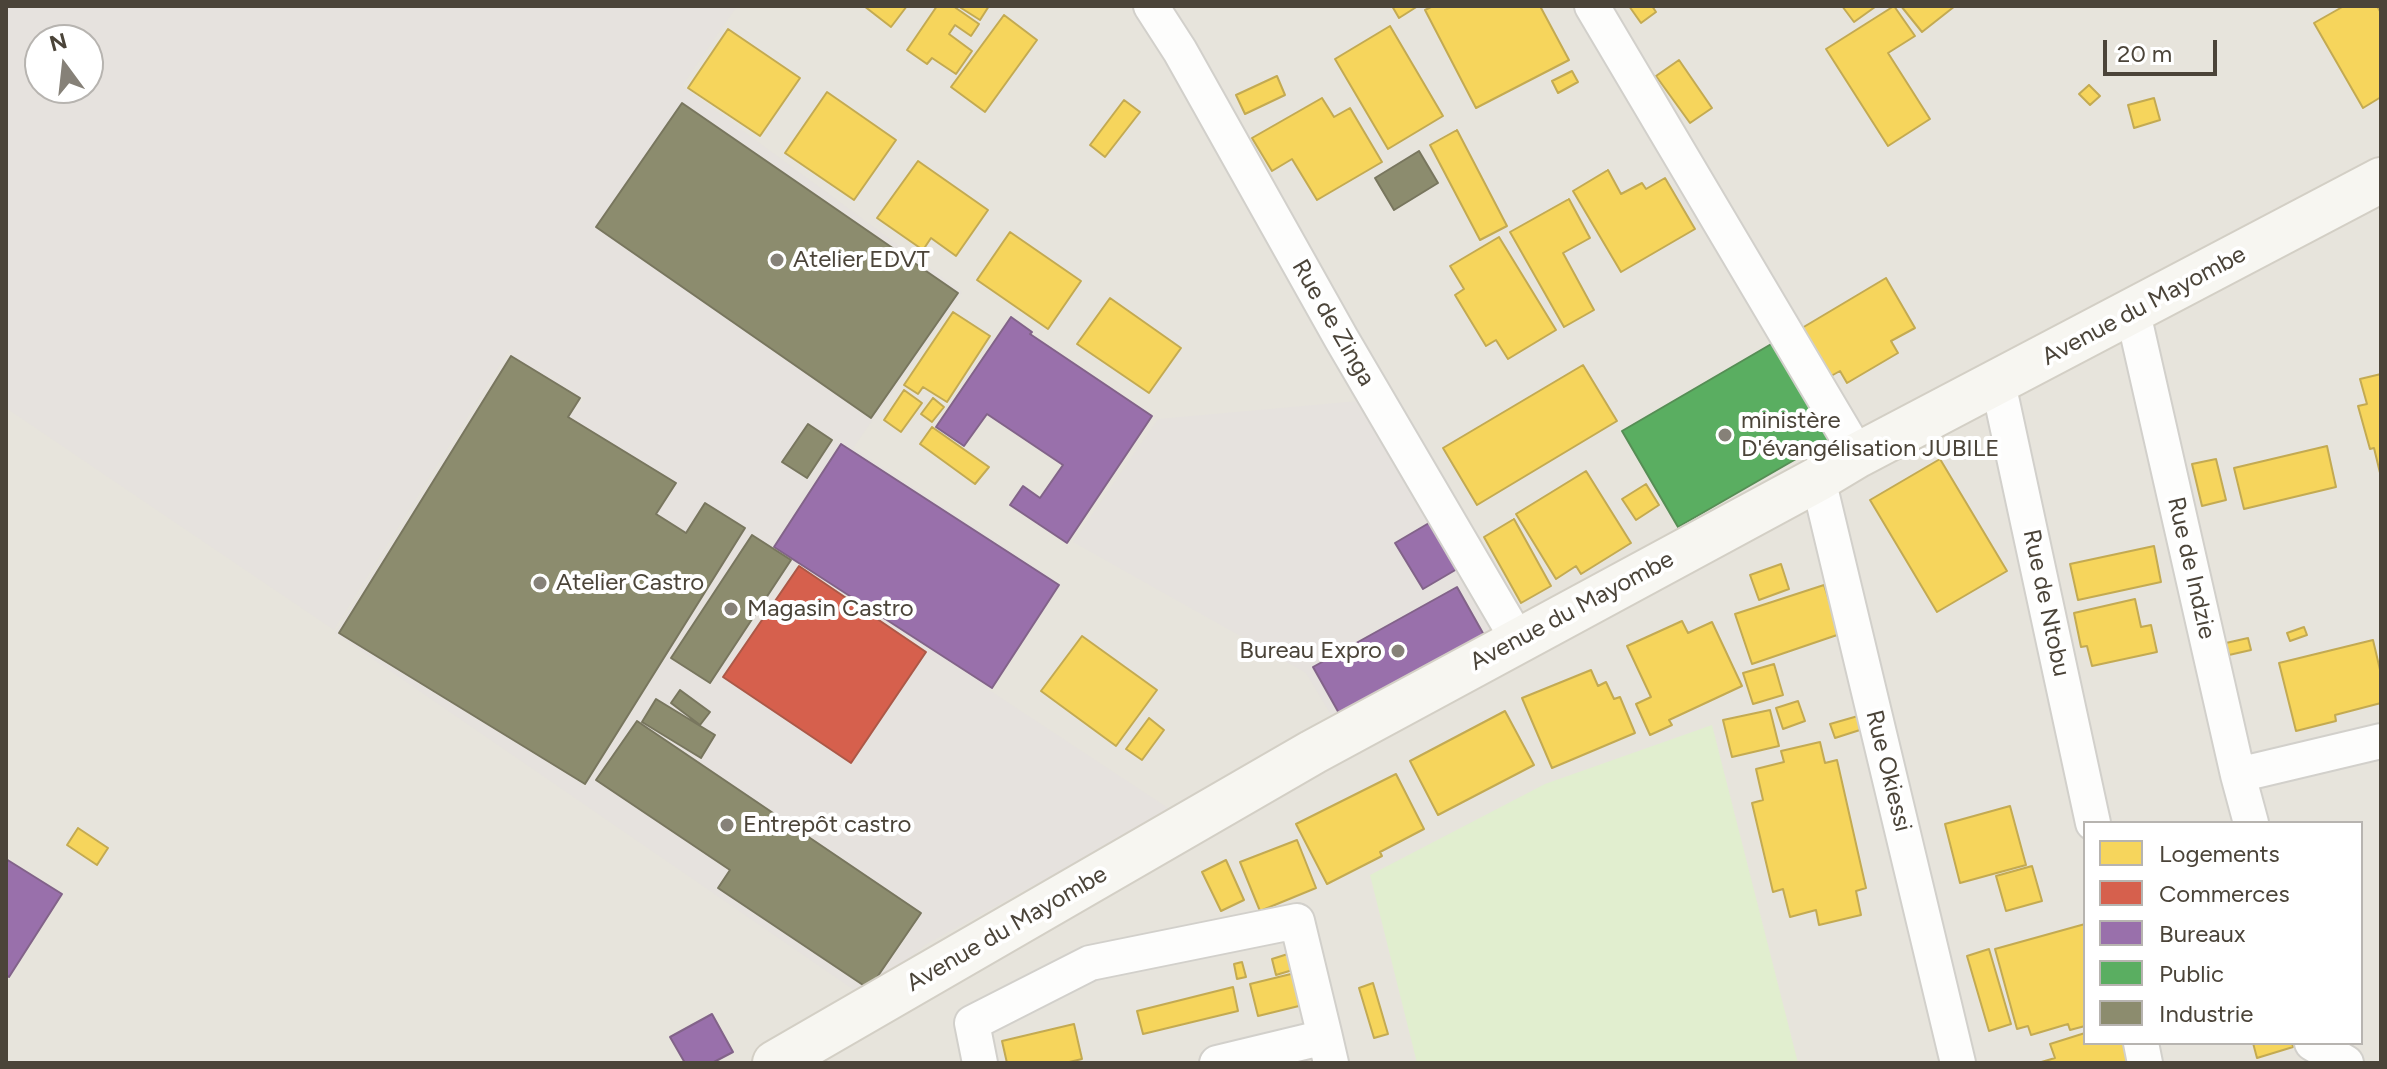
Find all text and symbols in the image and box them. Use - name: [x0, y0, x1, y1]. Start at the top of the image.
- north arrow: [24, 24, 104, 104]
- scale bar: [2107, 24, 2221, 74]
- text: N: [46, 27, 70, 58]
- text: 20 m: [2117, 39, 2172, 68]
- street label: Avenue du Mayombe: [2037, 240, 2251, 372]
- place label: Atelier EDVT: [793, 246, 930, 274]
- marker: Atelier EDVT: [768, 251, 786, 269]
- street label: Rue de Zinga: [1285, 255, 1381, 391]
- place label: ministère D'évangélisation JUBILE: [1741, 407, 2000, 463]
- marker: ministère D'évangélisation JUBILE: [1716, 426, 1734, 444]
- street label: Rue de Indzie: [2161, 494, 2221, 642]
- street label: Rue de Ntobu: [2016, 527, 2076, 679]
- street label: Avenue du Mayombe: [1465, 545, 1679, 677]
- place label: Atelier Castro: [556, 569, 704, 597]
- marker: Atelier Castro: [531, 574, 549, 592]
- place label: Magasin Castro: [747, 595, 914, 623]
- marker: Magasin Castro: [722, 600, 740, 618]
- place label: Bureau Expro: [1239, 637, 1382, 665]
- marker: Bureau Expro: [1389, 642, 1407, 660]
- street label: Rue Okiessi: [1859, 707, 1917, 835]
- place label: Entrepôt castro: [743, 811, 912, 839]
- marker: Entrepôt castro: [718, 816, 736, 834]
- legend: [2083, 821, 2363, 1045]
- text: Logements: [2159, 839, 2280, 868]
- street label: Avenue du Mayombe: [902, 860, 1112, 998]
- text: Commerces: [2159, 879, 2290, 908]
- text: Bureaux: [2159, 919, 2245, 948]
- text: Public: [2159, 959, 2224, 988]
- text: Industrie: [2159, 999, 2253, 1028]

